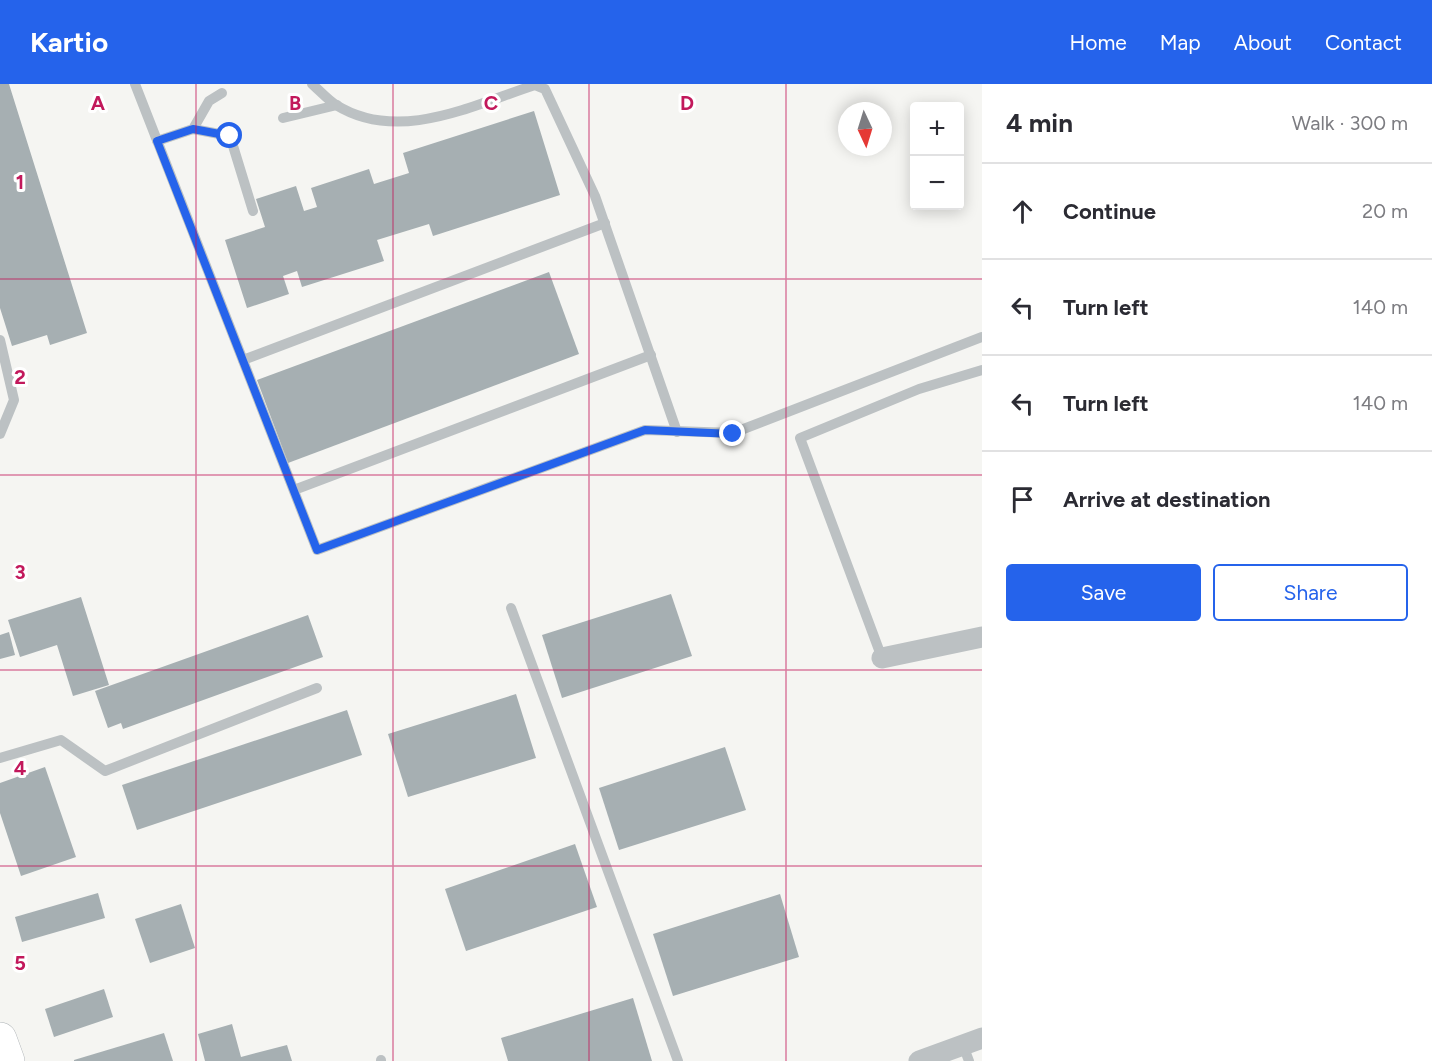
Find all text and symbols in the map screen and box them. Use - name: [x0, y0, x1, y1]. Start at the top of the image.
- text: Kartio: [30, 25, 108, 59]
- text: Home: [1070, 30, 1127, 55]
- text: Map: [1160, 30, 1201, 55]
- text: About: [1234, 30, 1292, 55]
- text: Contact: [1325, 30, 1402, 55]
- text: A: [91, 91, 106, 115]
- text: B: [289, 91, 301, 115]
- text: C: [484, 91, 498, 115]
- text: D: [680, 91, 694, 115]
- north arrow: [838, 102, 892, 156]
- map controls: [910, 102, 964, 210]
- button: +: [910, 102, 964, 156]
- text: 4 min: [1006, 107, 1073, 139]
- text: Walk · 300 m: [1292, 111, 1408, 135]
- route start: [216, 122, 242, 148]
- button: −: [910, 156, 964, 210]
- text: 1: [16, 170, 24, 194]
- icon: ahead: [1006, 195, 1039, 228]
- text: Continue: [1063, 198, 1156, 225]
- text: 20 m: [1362, 199, 1408, 223]
- icon: left: [1006, 291, 1039, 324]
- text: Turn left: [1063, 294, 1149, 321]
- text: 140 m: [1353, 295, 1408, 319]
- text: 2: [14, 365, 26, 389]
- icon: left: [1006, 387, 1039, 420]
- text: Turn left: [1063, 390, 1149, 417]
- text: 140 m: [1353, 391, 1408, 415]
- route end: [719, 420, 745, 446]
- icon: arrive: [1006, 483, 1039, 516]
- text: Arrive at destination: [1063, 486, 1271, 513]
- text: 3: [14, 560, 26, 584]
- button: Save: [1006, 564, 1201, 621]
- button: Share: [1213, 564, 1408, 621]
- text: 4: [14, 756, 27, 780]
- text: 5: [14, 951, 26, 975]

